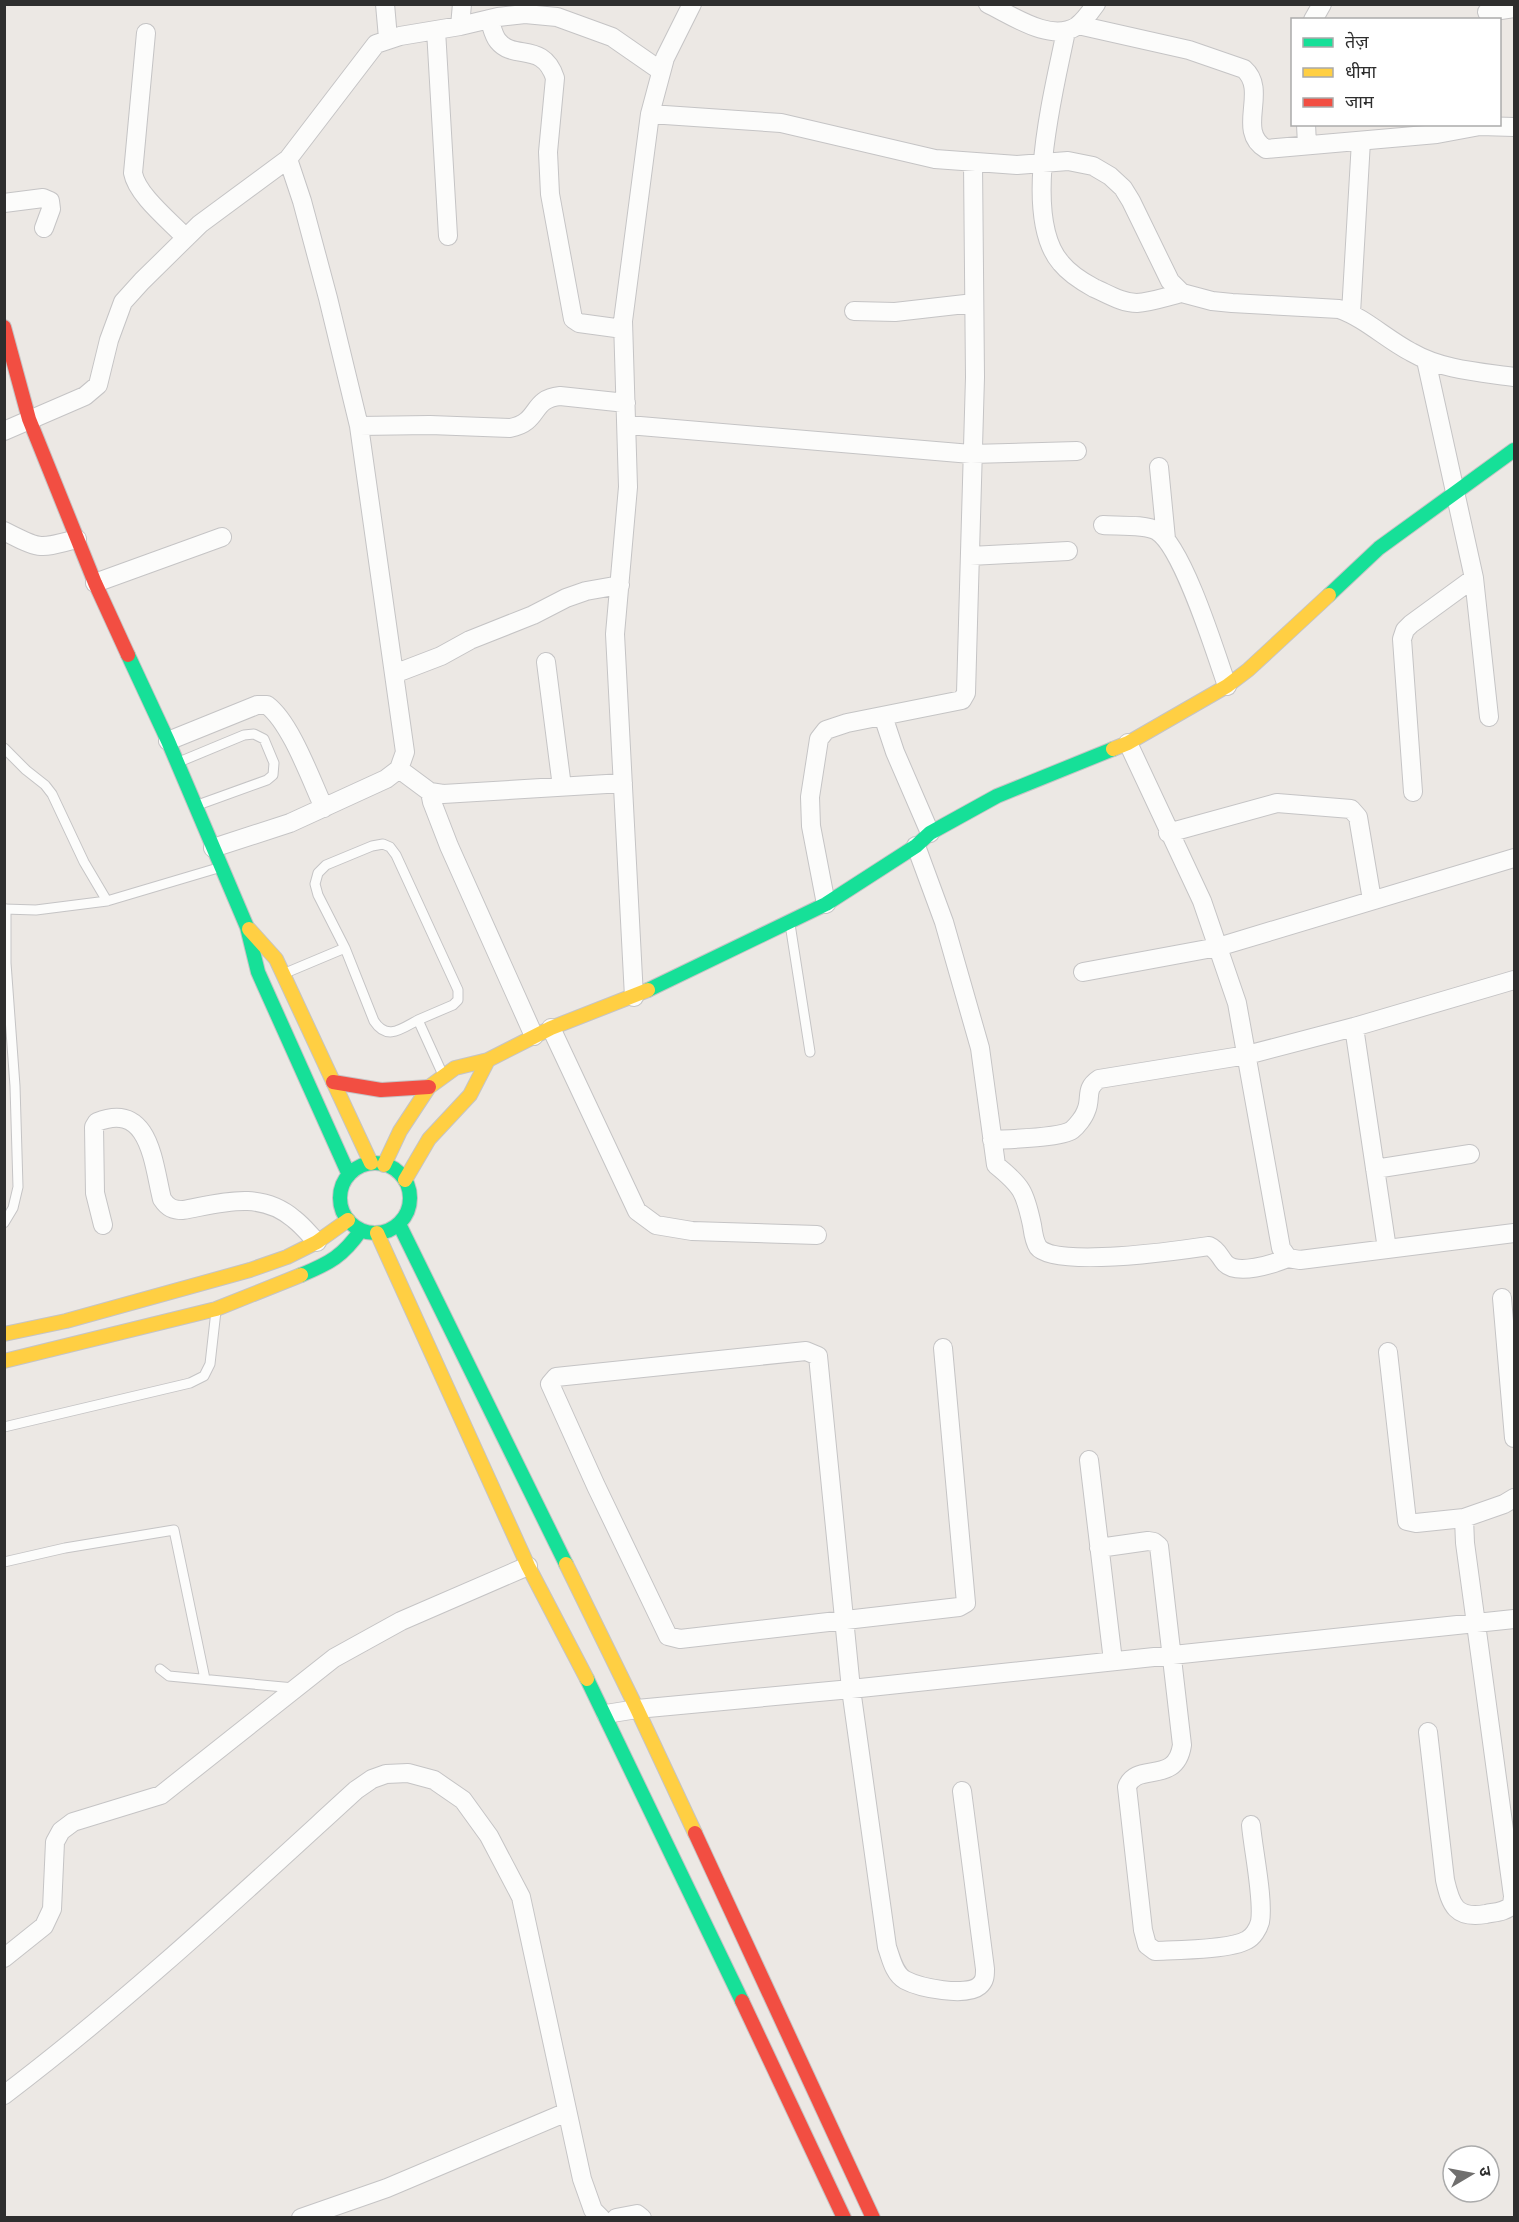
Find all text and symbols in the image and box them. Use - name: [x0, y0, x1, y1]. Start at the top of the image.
- legend: [1291, 18, 1501, 126]
- text: तेज़: [1345, 31, 1369, 52]
- text: धीमा: [1345, 61, 1376, 82]
- text: जाम: [1345, 91, 1375, 112]
- north arrow: [1441, 2144, 1501, 2204]
- text: उ: [1476, 2165, 1496, 2178]

